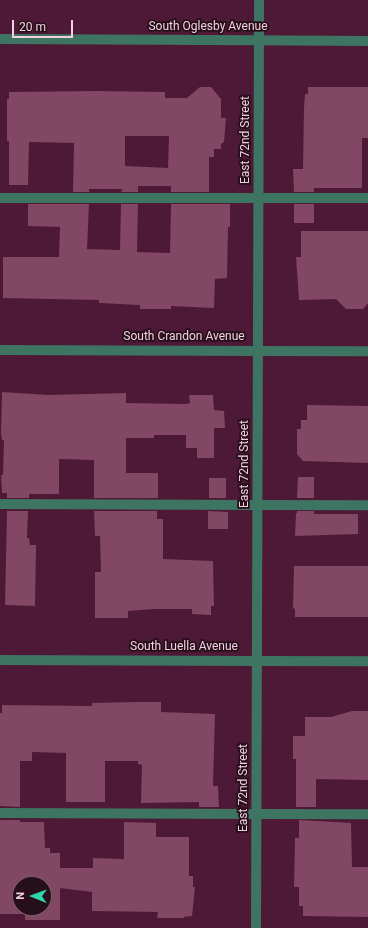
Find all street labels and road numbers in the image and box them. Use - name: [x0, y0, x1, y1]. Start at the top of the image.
- street label: South Oglesby Avenue: [148, 20, 268, 34]
- street label: East 72nd Street: [239, 96, 253, 184]
- street label: South Crandon Avenue: [123, 330, 245, 344]
- street label: East 72nd Street: [238, 420, 252, 508]
- street label: South Luella Avenue: [130, 640, 238, 654]
- street label: East 72nd Street: [237, 744, 251, 832]

